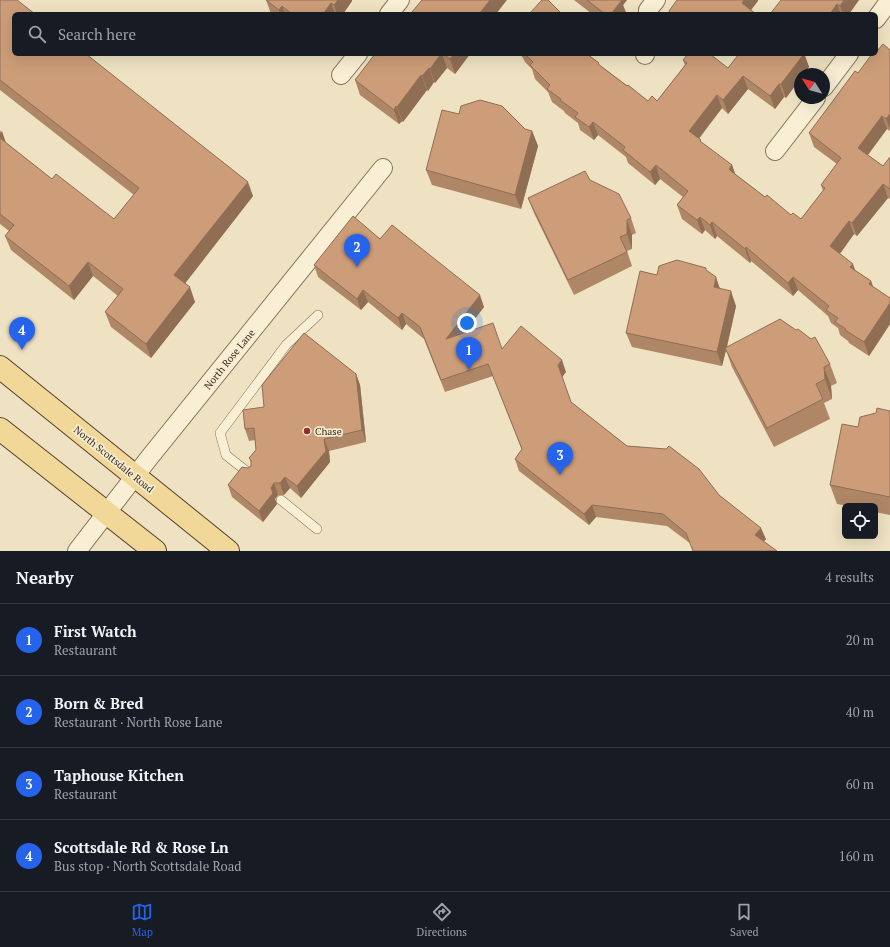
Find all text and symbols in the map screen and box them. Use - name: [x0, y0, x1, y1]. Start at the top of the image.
- search box: [12, 12, 878, 56]
- icon: search: [26, 23, 48, 45]
- text: Search here: [58, 24, 136, 44]
- north arrow: [794, 68, 830, 104]
- pin: 2: [344, 234, 370, 267]
- your location: [457, 313, 477, 333]
- pin: 4: [9, 317, 35, 350]
- street label: North Rose Lane: [201, 327, 258, 392]
- pin: 1: [456, 337, 482, 370]
- street label: North Scottsdale Road: [71, 423, 157, 496]
- place label: Chase: [315, 425, 342, 438]
- marker: Chase: [302, 426, 312, 436]
- pin: 3: [547, 442, 573, 475]
- map controls: [842, 503, 878, 539]
- button: locate: [842, 503, 878, 539]
- text: Nearby: [16, 566, 74, 589]
- text: 4 results: [825, 568, 874, 586]
- text: First Watch: [54, 621, 137, 641]
- text: 1: [25, 631, 33, 649]
- text: 20 m: [846, 631, 874, 649]
- text: Restaurant: [54, 641, 117, 659]
- text: Born & Bred: [54, 693, 144, 713]
- text: 2: [25, 703, 33, 721]
- text: 40 m: [846, 703, 874, 721]
- text: Restaurant · North Rose Lane: [54, 713, 222, 731]
- text: Taphouse Kitchen: [54, 765, 184, 785]
- text: 3: [25, 775, 33, 793]
- text: 60 m: [846, 775, 874, 793]
- text: Restaurant: [54, 785, 117, 803]
- text: Scottsdale Rd & Rose Ln: [54, 837, 229, 857]
- text: 4: [25, 847, 33, 865]
- text: 160 m: [839, 847, 874, 865]
- text: Bus stop · North Scottsdale Road: [54, 857, 242, 875]
- tab: Map: [131, 901, 153, 939]
- tab: Directions: [416, 901, 467, 939]
- tab: Saved: [730, 901, 759, 939]

